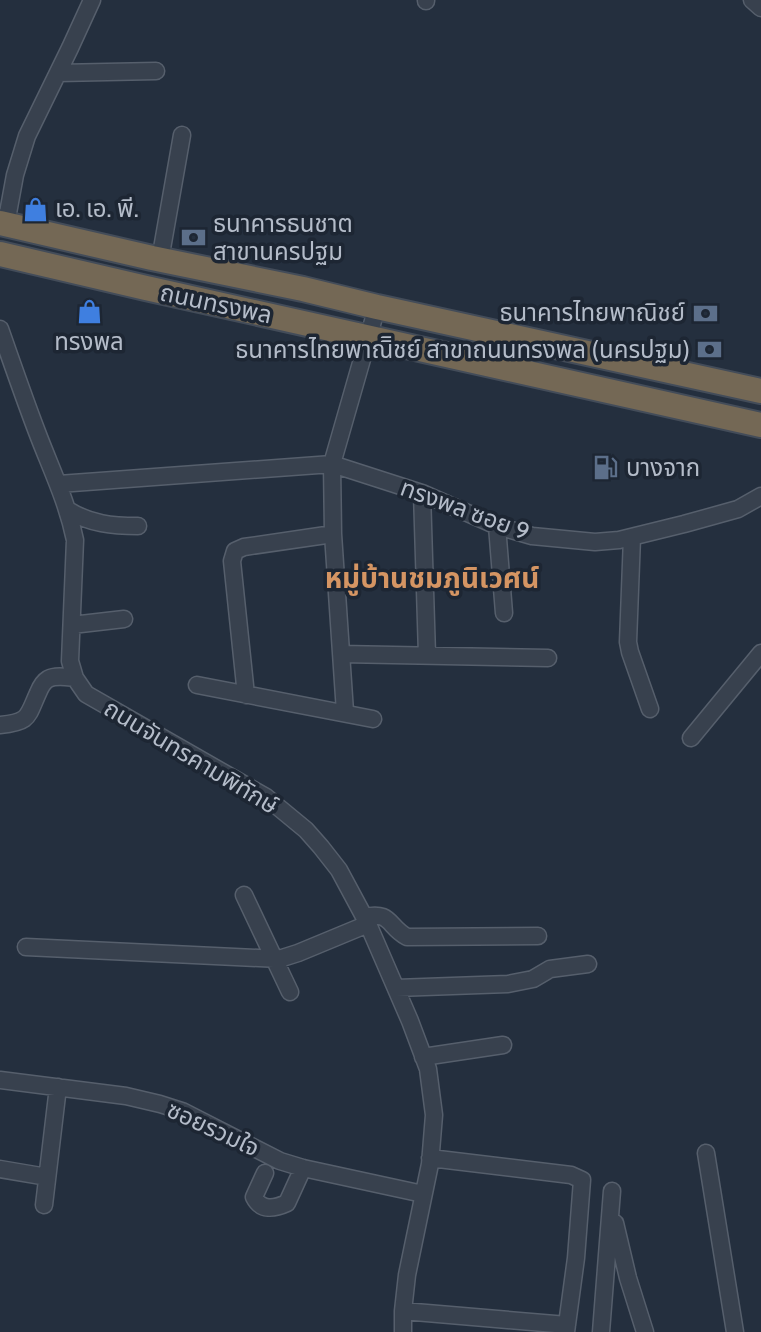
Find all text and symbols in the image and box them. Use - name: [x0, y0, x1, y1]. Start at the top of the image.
- place label: เอ. เอ. พี.: [55, 194, 139, 223]
- shop icon: เอ. เอ. พี.: [21, 195, 49, 223]
- place label: ธนาคารธนชาต สาขานครปฐม: [213, 209, 353, 266]
- bank icon: ธนาคารธนชาต สาขานครปฐม: [179, 224, 207, 252]
- street label: ถนนทรงพล: [158, 278, 275, 329]
- shop icon: ทรงพล: [75, 297, 103, 325]
- place label: ธนาคารไทยพาณิชย์: [499, 298, 685, 327]
- bank icon: ธนาคารไทยพาณิชย์: [691, 299, 719, 327]
- place label: ทรงพล: [54, 327, 124, 356]
- place label: ธนาคารไทยพาณิิชย์ สาขาถนนทรงพล (นครปฐม): [235, 335, 690, 364]
- bank icon: ธนาคารไทยพาณิิชย์ สาขาถนนทรงพล (นครปฐม): [696, 336, 724, 364]
- place label: บางจาก: [626, 453, 700, 482]
- fuel station icon: บางจาก: [592, 454, 620, 482]
- street label: ทรงพล ซอย 9: [397, 473, 534, 546]
- district label: หมู่บ้านชมภูนิเวศน์: [325, 561, 539, 596]
- street label: ถนนจันทรคามพิทักษ์: [99, 693, 284, 820]
- street label: ซอยรวมใจ: [162, 1095, 264, 1163]

